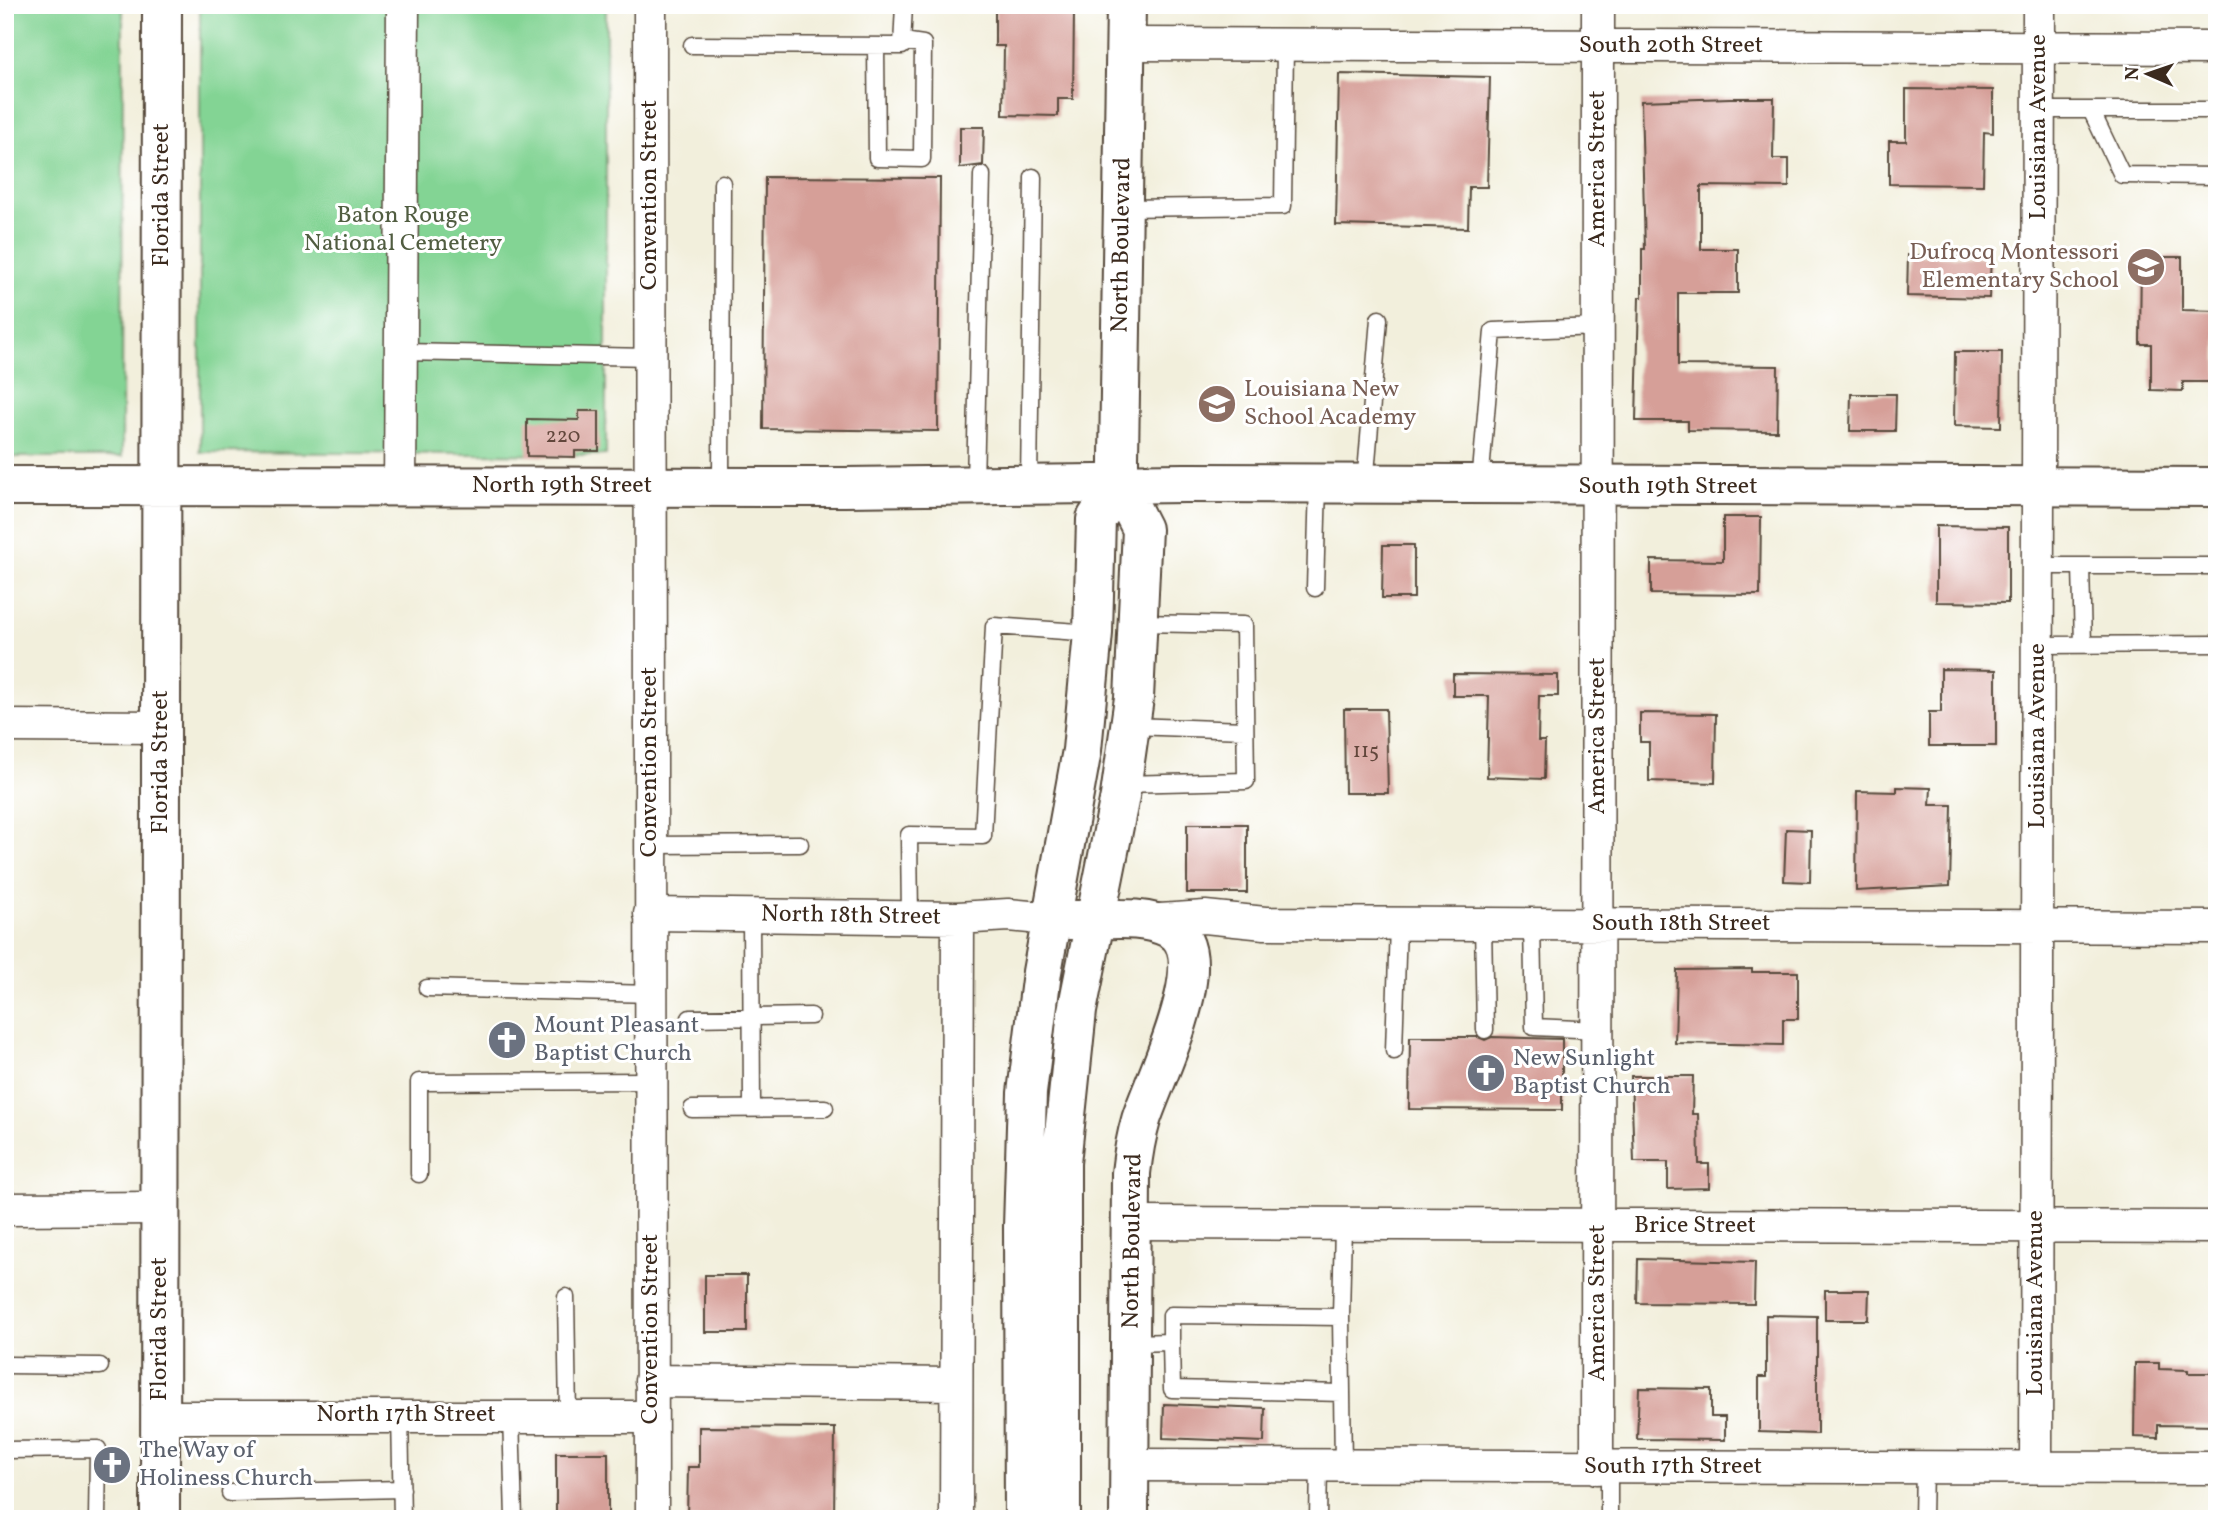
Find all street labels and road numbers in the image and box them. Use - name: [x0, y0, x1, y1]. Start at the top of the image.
- street label: South 20th Street: [1579, 29, 1763, 63]
- street label: Louisiana Avenue: [2022, 34, 2056, 220]
- street label: America Street: [1581, 90, 1615, 248]
- street label: Convention Street: [633, 100, 667, 290]
- street label: Florida Street: [145, 123, 179, 267]
- street label: North Boulevard: [1103, 157, 1141, 333]
- street label: North 19th Street: [472, 469, 652, 503]
- street label: South 19th Street: [1578, 470, 1758, 504]
- street label: Louisiana Avenue: [2021, 643, 2055, 829]
- street label: America Street: [1581, 657, 1615, 815]
- street label: Convention Street: [633, 667, 667, 857]
- street label: Florida Street: [144, 690, 178, 834]
- street label: North 18th Street: [761, 897, 941, 935]
- street label: South 18th Street: [1591, 907, 1771, 941]
- street label: North Boulevard: [1114, 1153, 1152, 1329]
- street label: Brice Street: [1634, 1209, 1756, 1243]
- street label: Louisiana Avenue: [2019, 1210, 2053, 1396]
- street label: America Street: [1581, 1224, 1615, 1382]
- street label: Convention Street: [634, 1234, 668, 1424]
- street label: Florida Street: [143, 1257, 177, 1401]
- street label: North 17th Street: [316, 1398, 496, 1432]
- street label: South 17th Street: [1584, 1450, 1762, 1484]

